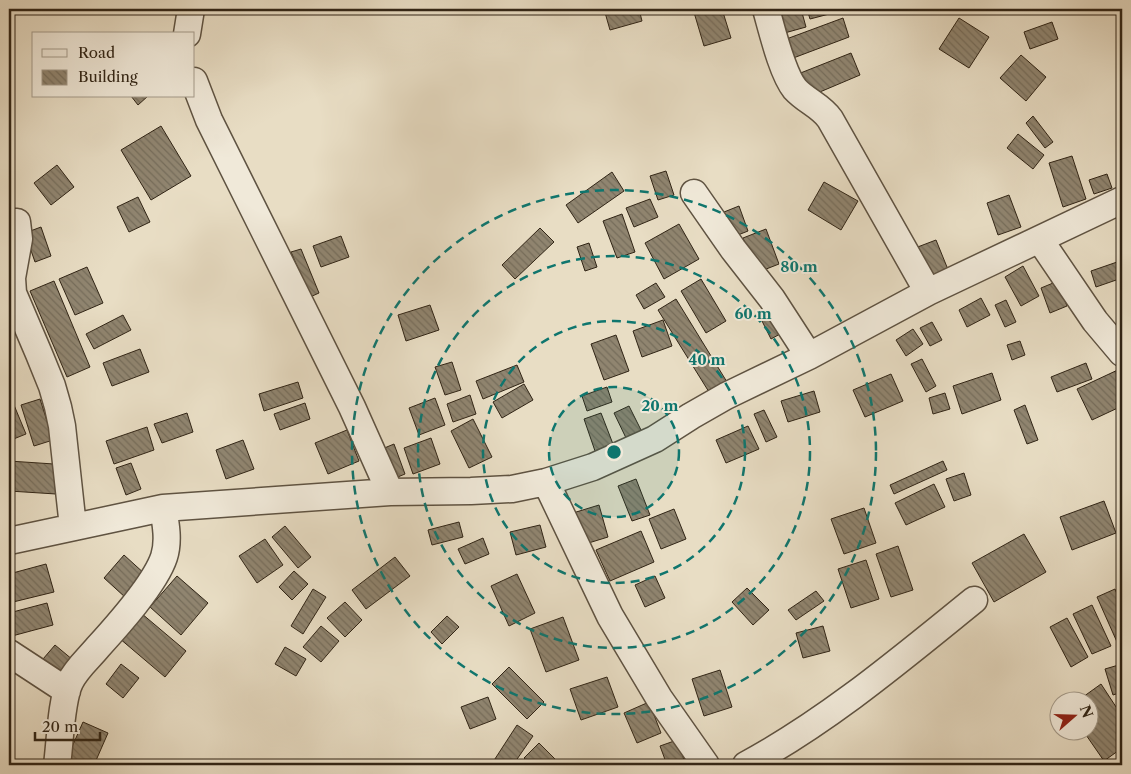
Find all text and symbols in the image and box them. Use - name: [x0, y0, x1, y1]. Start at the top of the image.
- legend: [32, 32, 195, 98]
- text: Road: [78, 43, 115, 62]
- text: Building: [78, 67, 138, 86]
- text: 80 m: [780, 257, 818, 276]
- text: 60 m: [734, 304, 772, 323]
- text: 40 m: [688, 350, 726, 369]
- text: 20 m: [641, 396, 679, 415]
- centre of rings: [605, 443, 623, 461]
- north arrow: [1048, 692, 1098, 742]
- text: N: [1076, 703, 1097, 720]
- scale bar: [35, 709, 100, 741]
- text: 20 m: [42, 717, 78, 736]

